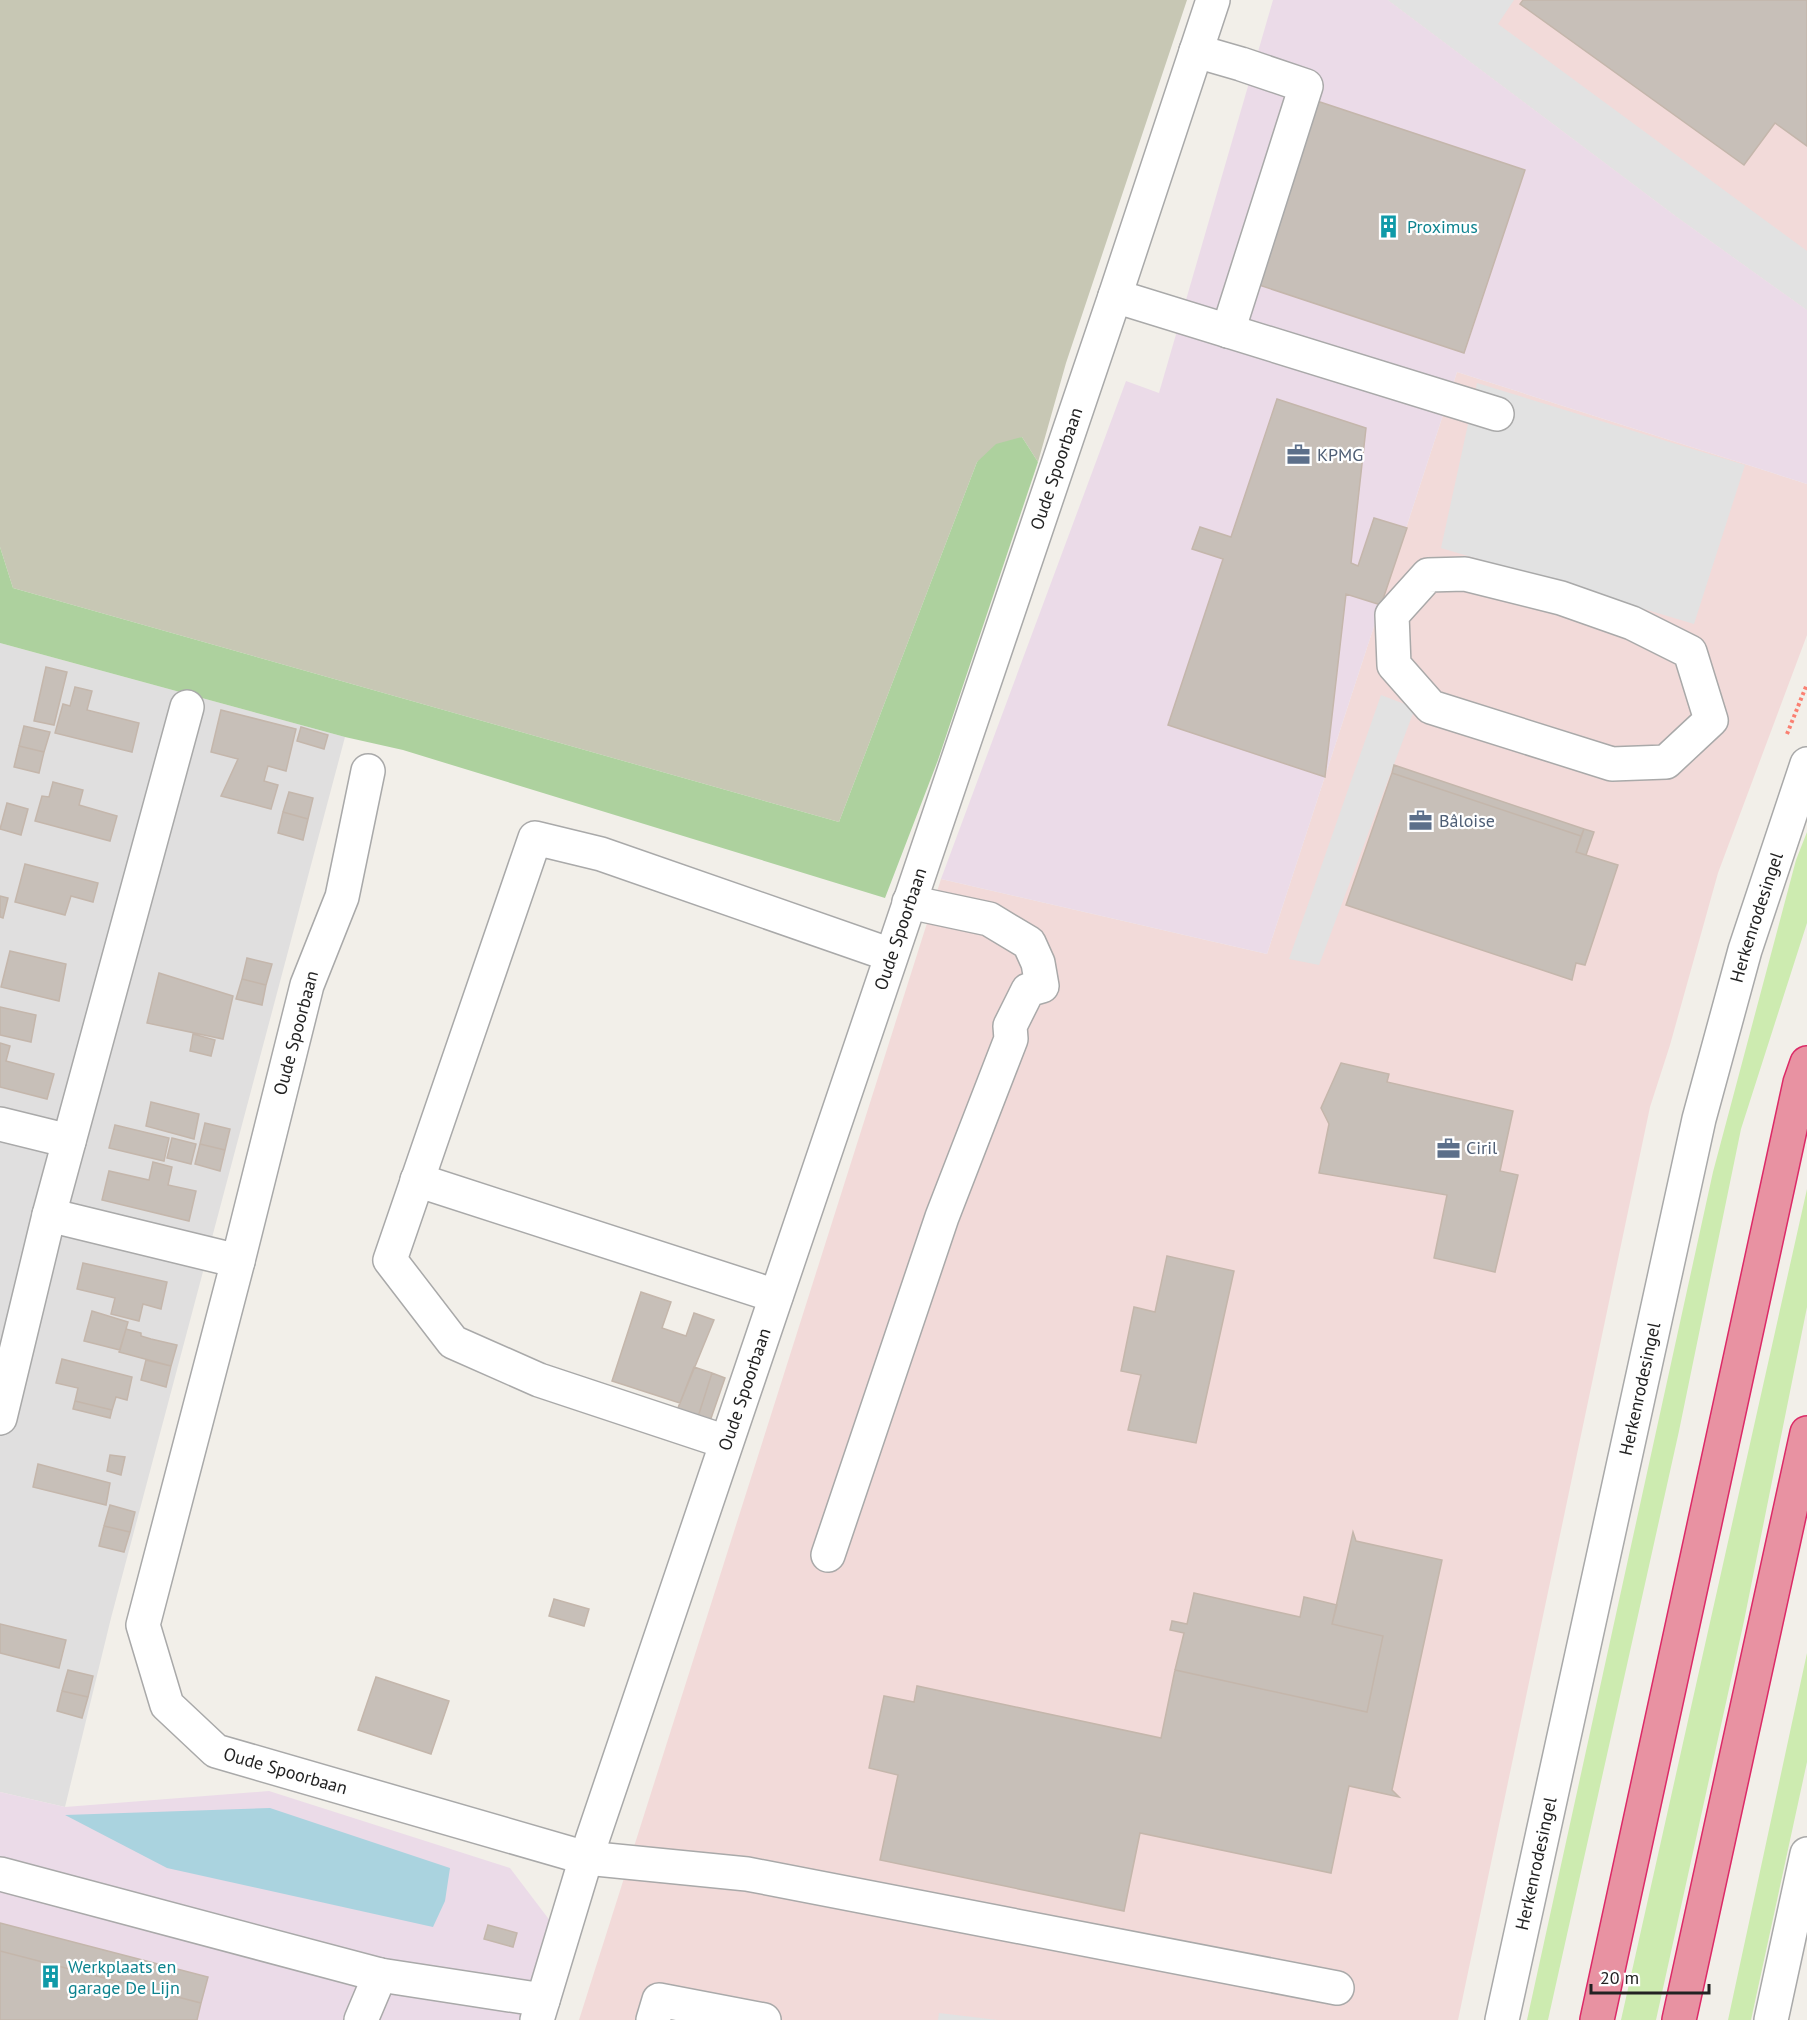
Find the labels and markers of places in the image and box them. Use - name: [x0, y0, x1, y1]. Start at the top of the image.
- building icon: Proximus: [1376, 214, 1402, 240]
- place label: Proximus: [1407, 215, 1478, 238]
- office icon: KPMG: [1286, 442, 1312, 468]
- place label: KPMG: [1317, 443, 1363, 466]
- office icon: Bâloise: [1408, 808, 1434, 834]
- place label: Bâloise: [1439, 809, 1495, 832]
- office icon: Ciril: [1435, 1135, 1461, 1161]
- place label: Ciril: [1466, 1136, 1498, 1159]
- place label: Werkplaats en garage De Lijn: [68, 1955, 180, 1999]
- building icon: Werkplaats en garage De Lijn: [37, 1964, 63, 1990]

